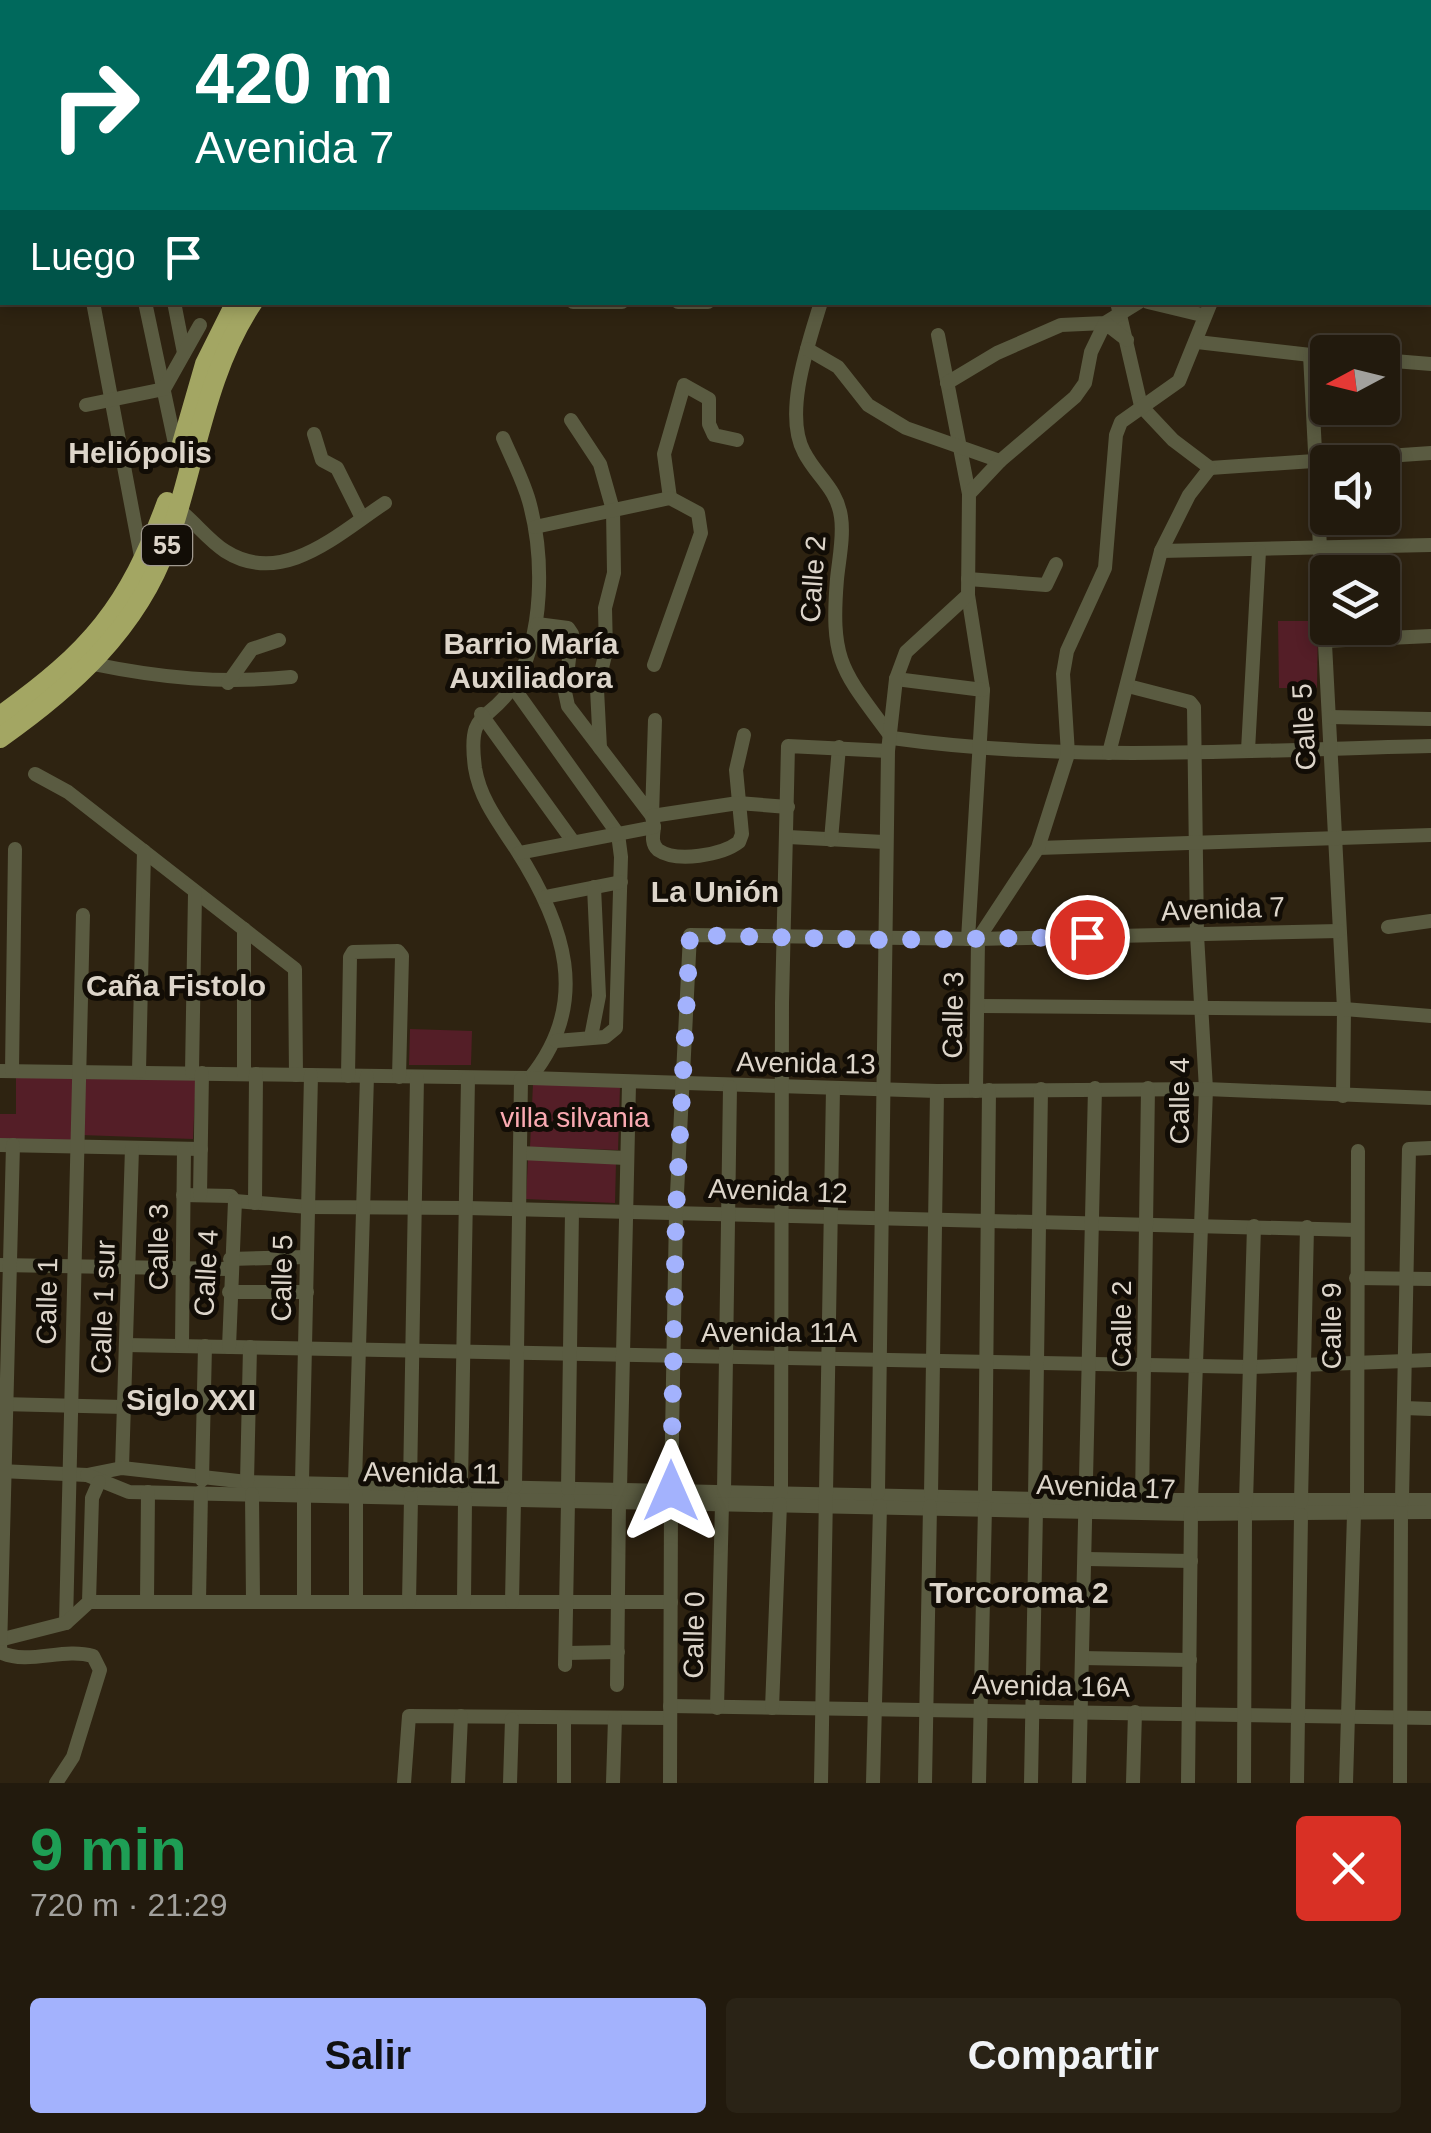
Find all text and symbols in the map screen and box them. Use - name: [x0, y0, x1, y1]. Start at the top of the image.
- icon: right: [30, 40, 160, 170]
- text: 420 m: [195, 40, 393, 118]
- text: Avenida 7: [195, 122, 394, 173]
- icon: arrive: [156, 230, 211, 285]
- text: Luego: [30, 236, 136, 278]
- north arrow: [1310, 335, 1400, 425]
- map controls: [1310, 335, 1400, 645]
- district label: Heliópolis: [68, 436, 212, 469]
- button: sound: [1310, 445, 1400, 535]
- road number: 55: [142, 525, 192, 565]
- street label: Calle 2: [794, 534, 832, 624]
- button: layers: [1310, 555, 1400, 645]
- district label: Barrio María Auxiliadora: [443, 627, 619, 694]
- street label: Calle 5: [1286, 683, 1322, 771]
- district label: La Unión: [651, 875, 779, 908]
- street label: Avenida 7: [1160, 891, 1286, 927]
- pin: [1045, 895, 1130, 980]
- icon: arrive: [1060, 910, 1115, 965]
- district label: Caña Fistolo: [86, 969, 266, 1002]
- street label: Calle 3: [937, 971, 969, 1059]
- street label: Avenida 13: [736, 1046, 876, 1080]
- street label: Calle 4: [1164, 1057, 1195, 1145]
- park label: villa silvania: [500, 1102, 650, 1133]
- street label: Avenida 12: [708, 1173, 848, 1209]
- street label: Calle 3: [143, 1203, 174, 1291]
- street label: Calle 4: [188, 1229, 224, 1317]
- street label: Calle 5: [266, 1234, 298, 1322]
- street label: Calle 1 sur: [85, 1240, 121, 1374]
- street label: Calle 1: [31, 1257, 63, 1345]
- street label: Calle 2: [1106, 1280, 1137, 1368]
- street label: Calle 9: [1316, 1282, 1347, 1370]
- street label: Avenida 11A: [701, 1317, 857, 1348]
- district label: Siglo XXI: [126, 1383, 256, 1416]
- position arrow: [619, 1439, 723, 1543]
- street label: Avenida 11: [363, 1456, 501, 1490]
- street label: Avenida 17: [1036, 1469, 1176, 1505]
- district label: Torcoroma 2: [929, 1576, 1109, 1609]
- street label: Calle 0: [678, 1591, 710, 1679]
- street label: Avenida 16A: [972, 1669, 1131, 1703]
- text: 9 min: [30, 1816, 187, 1883]
- button: close: [1296, 1816, 1401, 1921]
- text: 720 m · 21:29: [30, 1887, 227, 1923]
- button: Salir: [30, 1998, 706, 2113]
- button: Compartir: [726, 1998, 1401, 2113]

